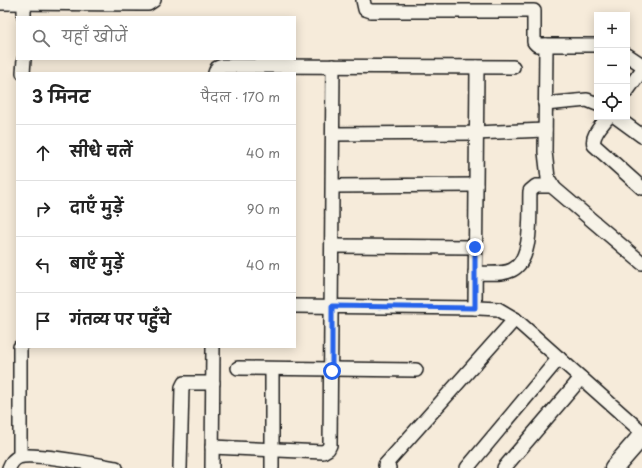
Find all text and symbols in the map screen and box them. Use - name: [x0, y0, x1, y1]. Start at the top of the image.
- map controls: [594, 12, 630, 120]
- button: +: [594, 12, 630, 48]
- search box: [16, 16, 296, 60]
- text: यहाँ खोजें: [62, 24, 128, 47]
- icon: search: [30, 27, 52, 49]
- button: −: [594, 48, 630, 84]
- text: 3 मिनट: [32, 83, 90, 109]
- button: locate: [594, 84, 630, 120]
- text: पैदल · 170 m: [201, 87, 280, 106]
- text: सीधे चलें: [70, 139, 132, 162]
- icon: ahead: [32, 142, 54, 164]
- text: 40 m: [246, 143, 280, 162]
- text: दाएँ मुड़ें: [70, 195, 123, 218]
- icon: right: [32, 198, 54, 220]
- text: 90 m: [247, 199, 280, 218]
- route end: [466, 238, 484, 256]
- text: बाएँ मुड़ें: [70, 251, 124, 274]
- icon: left: [32, 254, 54, 276]
- text: 40 m: [246, 255, 280, 274]
- text: गंतव्य पर पहुँचे: [70, 307, 171, 330]
- icon: arrive: [32, 310, 54, 332]
- route start: [323, 362, 341, 380]

